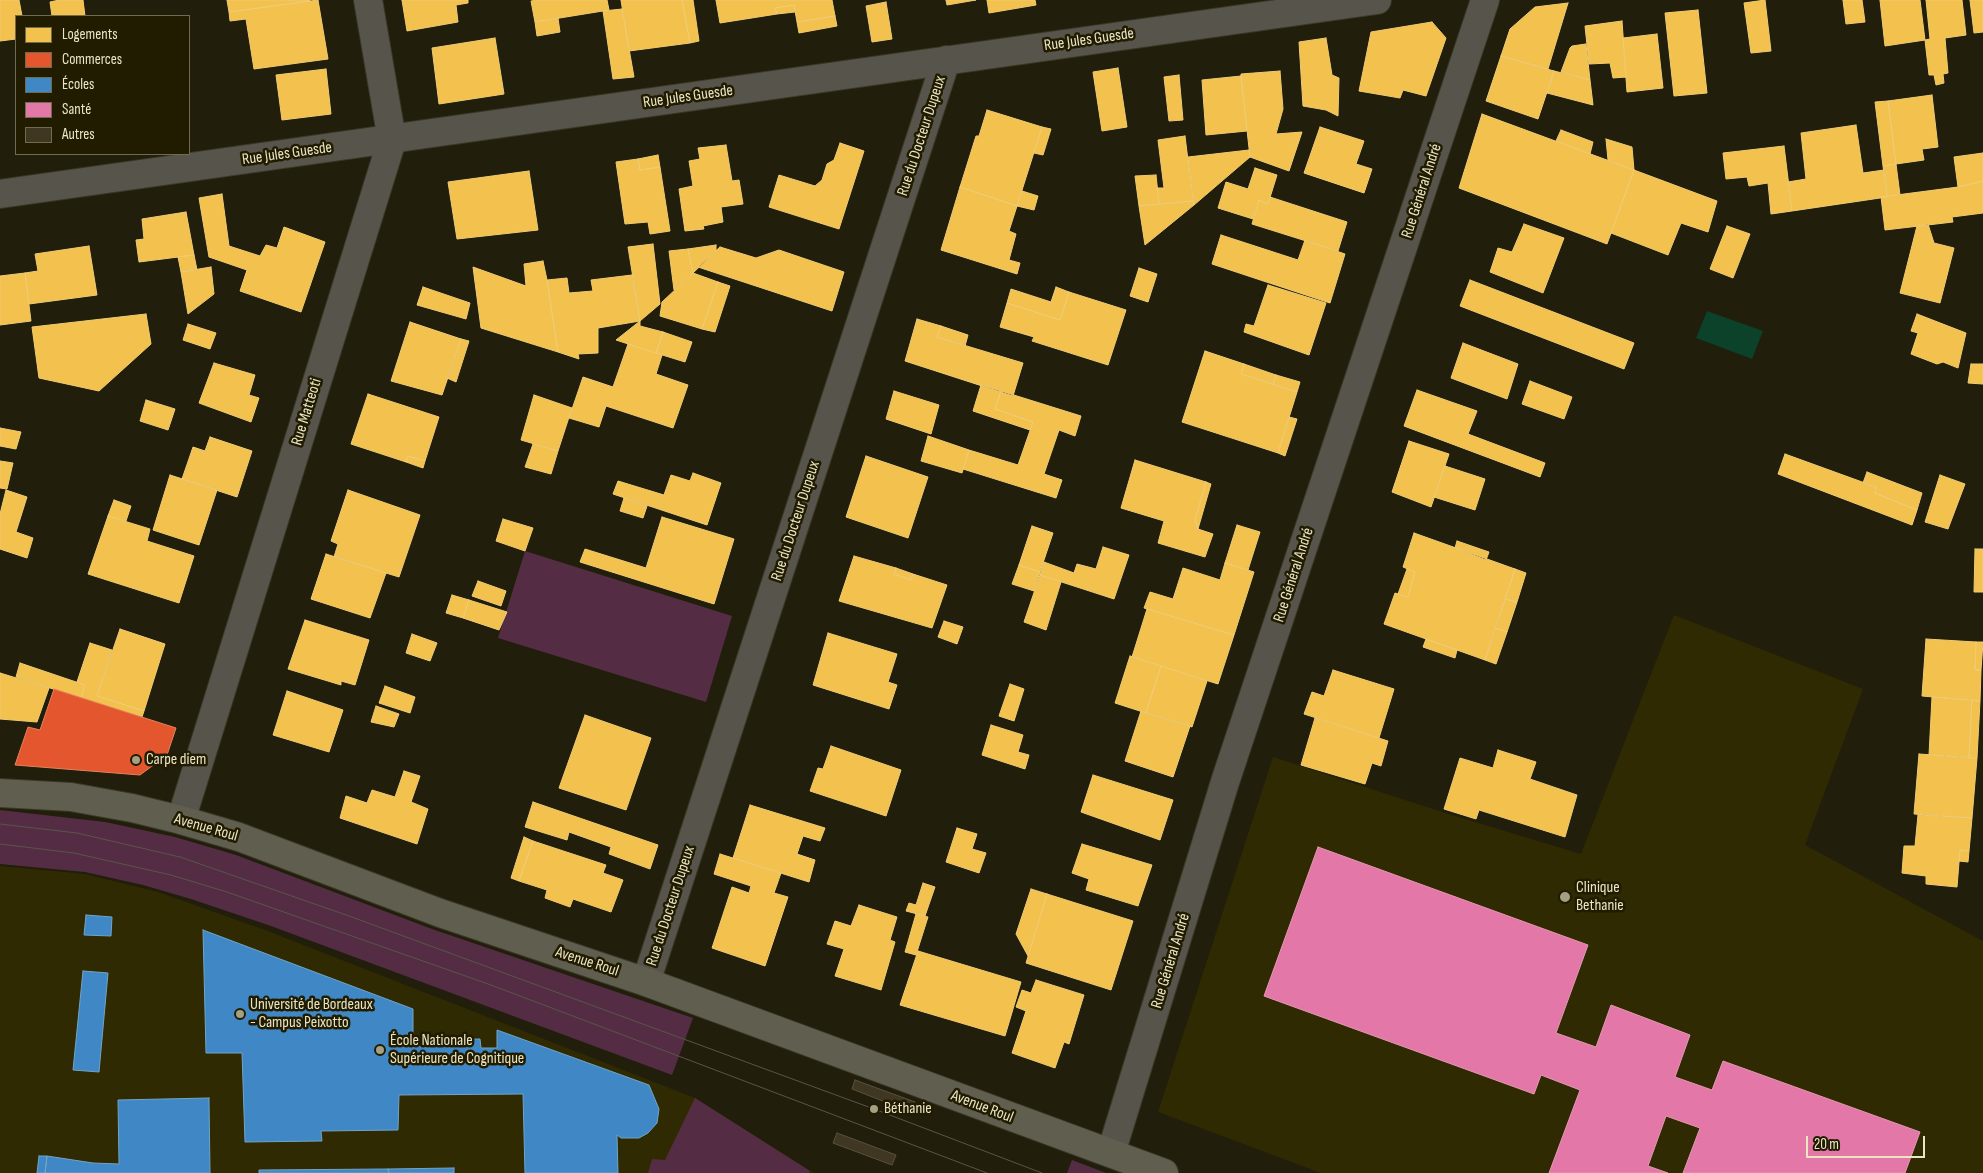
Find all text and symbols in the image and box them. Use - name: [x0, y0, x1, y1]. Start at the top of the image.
- legend: [15, 15, 190, 155]
- street label: Rue Jules Guesde: [1043, 24, 1135, 56]
- text: Logements: [62, 25, 118, 44]
- text: Commerces: [62, 50, 122, 69]
- street label: Rue du Docteur Dupeux: [894, 74, 950, 198]
- text: Écoles: [62, 75, 94, 94]
- street label: Rue Jules Guesde: [642, 81, 734, 113]
- text: Santé: [62, 100, 91, 119]
- text: Autres: [62, 125, 95, 144]
- street label: Rue Jules Guesde: [241, 138, 333, 170]
- street label: Rue Général André: [1398, 141, 1446, 241]
- street label: Rue Matteoti: [288, 376, 326, 448]
- street label: Rue du Docteur Dupeux: [768, 459, 824, 583]
- street label: Rue Général André: [1270, 525, 1318, 625]
- place label: Carpe diem: [146, 750, 206, 770]
- marker: Carpe diem: [130, 754, 142, 766]
- street label: Avenue Roul: [172, 810, 240, 846]
- street label: Rue du Docteur Dupeux: [643, 844, 699, 968]
- place label: Clinique Bethanie: [1576, 878, 1624, 916]
- marker: Clinique Bethanie: [1558, 890, 1572, 904]
- street label: Rue Général André: [1147, 911, 1195, 1011]
- street label: Avenue Roul: [553, 943, 621, 981]
- place label: Université de Bordeaux - Campus Peixotto: [250, 995, 373, 1033]
- marker: Université de Bordeaux - Campus Peixotto: [234, 1008, 246, 1020]
- place label: École Nationale Supérieure de Cognitique: [390, 1031, 524, 1069]
- marker: École Nationale Supérieure de Cognitique: [374, 1044, 386, 1056]
- street label: Avenue Roul: [948, 1086, 1016, 1128]
- place label: Béthanie: [884, 1099, 932, 1119]
- marker: Béthanie: [868, 1103, 880, 1115]
- scale bar: [1808, 1126, 1927, 1158]
- text: 20 m: [1814, 1135, 1839, 1154]

